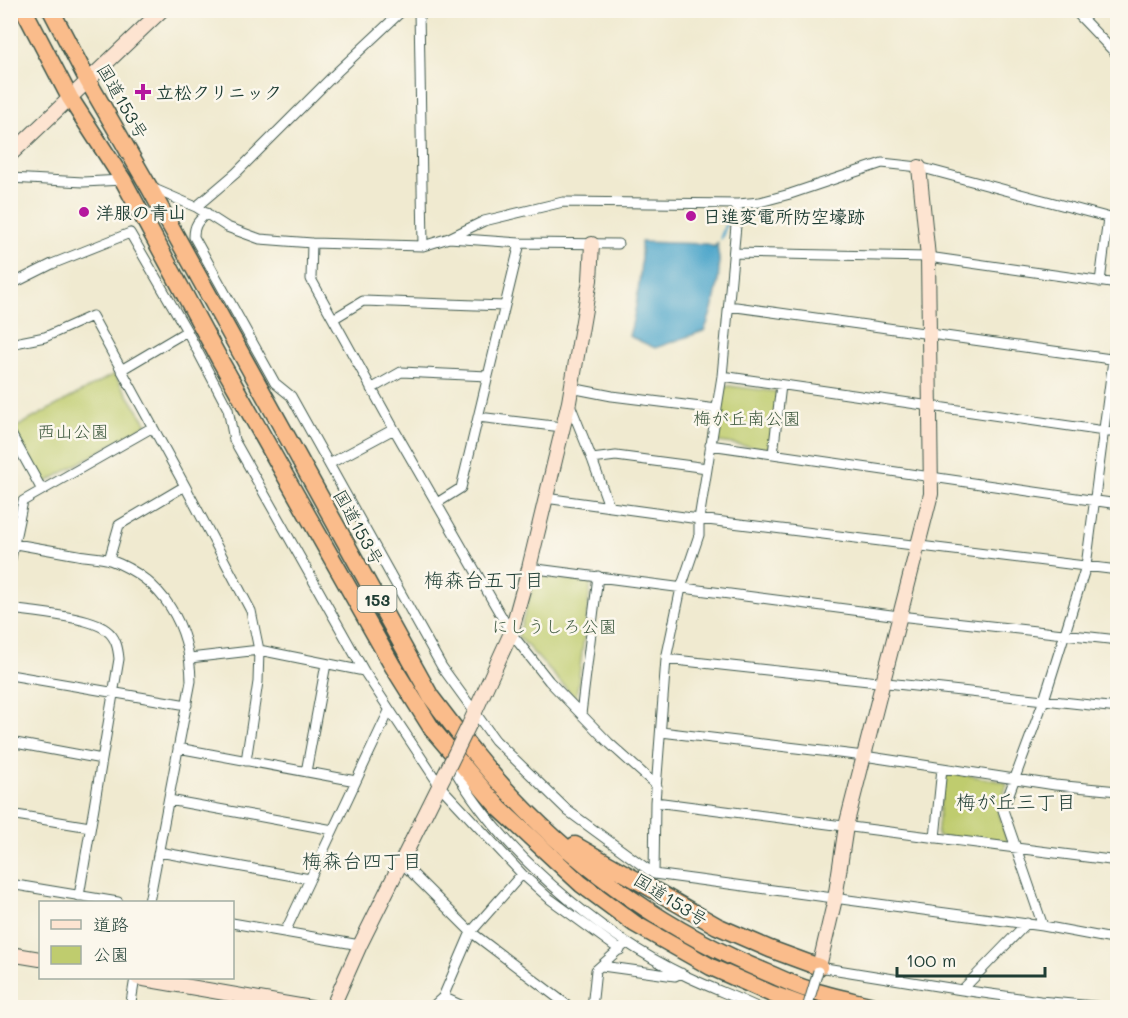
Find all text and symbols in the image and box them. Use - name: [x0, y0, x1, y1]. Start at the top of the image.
- street label: 国道153号: [92, 59, 154, 143]
- place label: 立松クリニック: [156, 80, 282, 104]
- marker: 立松クリニック: [134, 83, 152, 101]
- place label: 洋服の青山: [96, 200, 186, 224]
- place label: 日進変電所防空壕跡: [703, 204, 865, 228]
- marker: 洋服の青山: [77, 205, 91, 219]
- marker: 日進変電所防空壕跡: [684, 209, 698, 223]
- park label: 梅が丘南公園: [693, 406, 801, 430]
- park label: 西山公園: [37, 419, 109, 443]
- street label: 国道153号: [328, 485, 390, 569]
- district label: 梅森台五丁目: [424, 566, 544, 592]
- road number: 153: [358, 586, 397, 612]
- park label: にしうしろ公園: [491, 614, 617, 638]
- district label: 梅が丘三丁目: [956, 788, 1076, 814]
- district label: 梅森台四丁目: [302, 847, 422, 873]
- street label: 国道153号: [629, 867, 713, 931]
- legend: [39, 901, 234, 979]
- text: 道路: [93, 912, 129, 936]
- scale bar: [897, 940, 1046, 978]
- text: 公園: [93, 942, 129, 966]
- text: 100 m: [906, 948, 956, 972]

